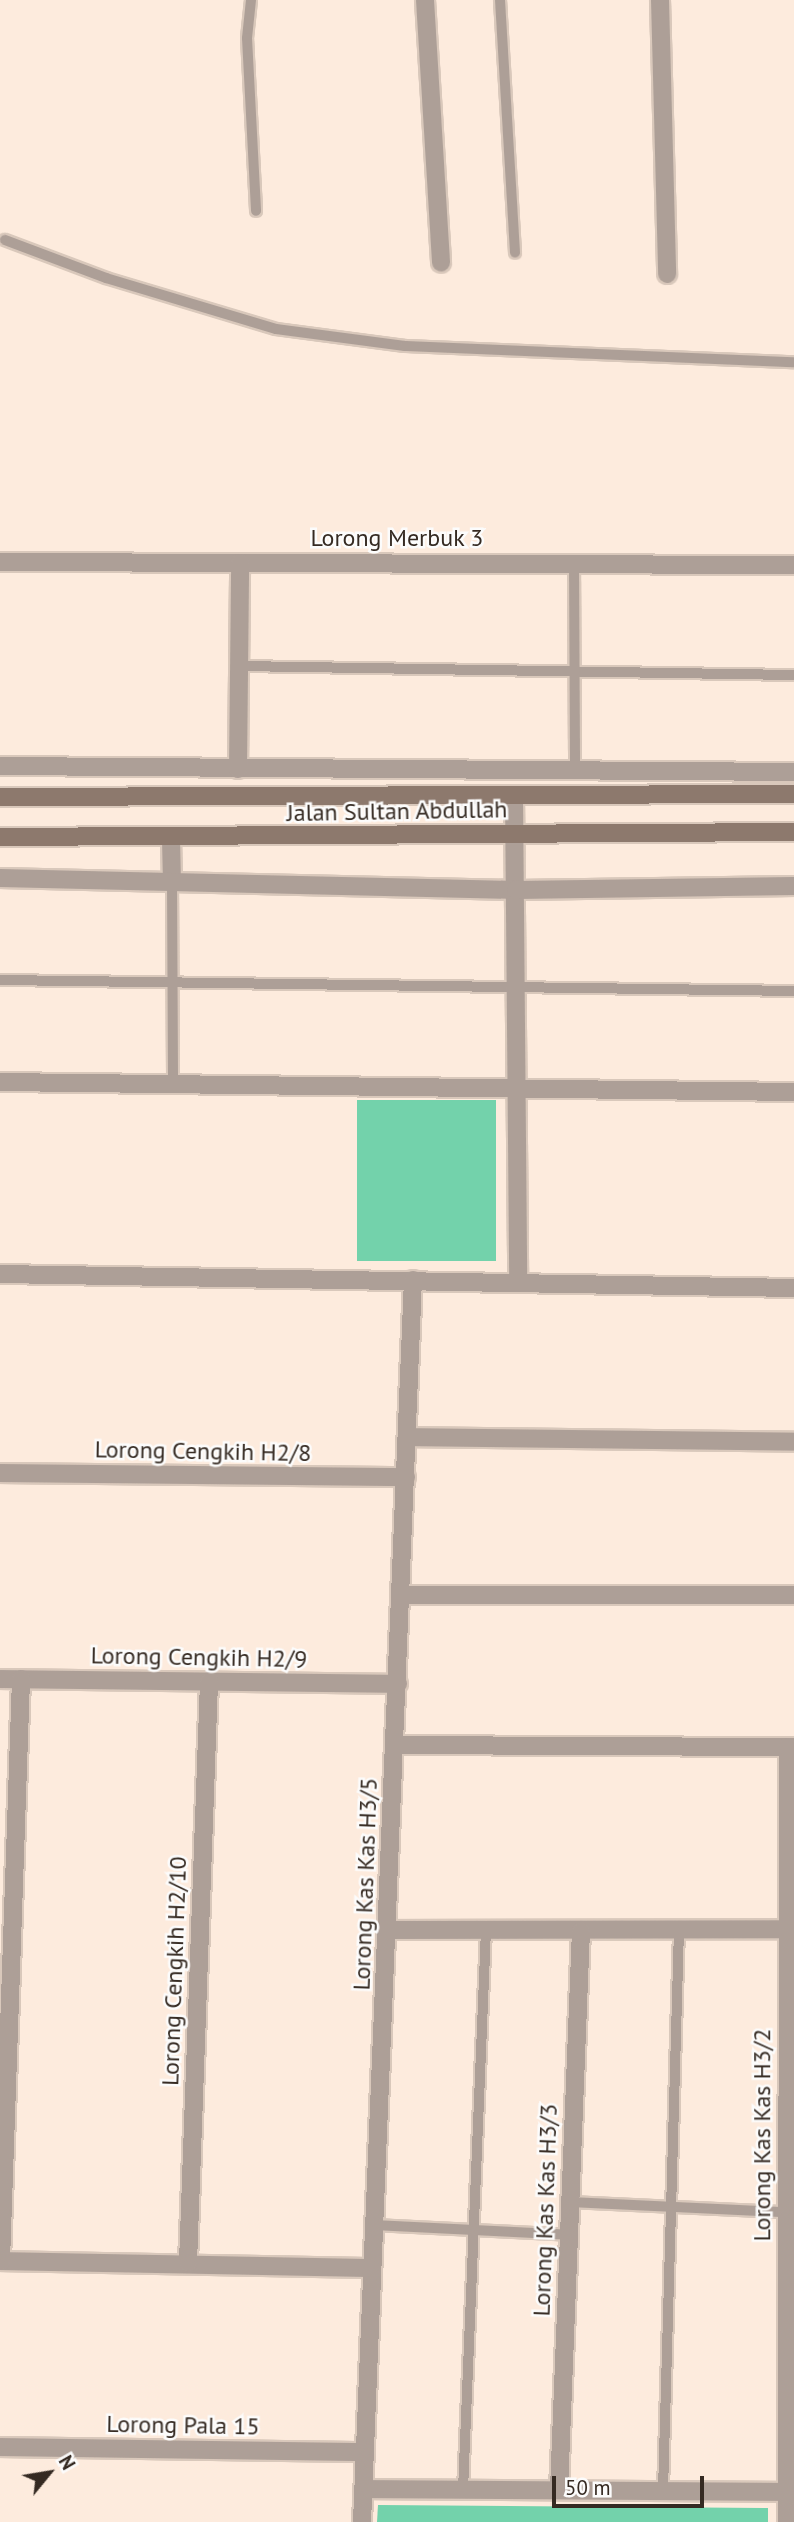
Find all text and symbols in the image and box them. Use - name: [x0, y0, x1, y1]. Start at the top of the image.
- street label: Lorong Merbuk 3: [310, 524, 484, 552]
- street label: Jalan Sultan Abdullah: [286, 795, 508, 827]
- street label: Lorong Cengkih H2/8: [94, 1435, 312, 1467]
- street label: Lorong Cengkih H2/9: [90, 1641, 308, 1673]
- street label: Lorong Kas Kas H3/5: [347, 1777, 383, 1991]
- street label: Lorong Cengkih H2/10: [156, 1856, 192, 2086]
- street label: Lorong Kas Kas H3/2: [748, 2029, 776, 2241]
- street label: Lorong Kas Kas H3/3: [527, 2103, 563, 2317]
- street label: Lorong Pala 15: [106, 2409, 260, 2441]
- north arrow: [14, 2438, 84, 2508]
- text: N: [54, 2451, 81, 2474]
- scale bar: [556, 2462, 708, 2506]
- text: 50 m: [565, 2474, 611, 2501]

